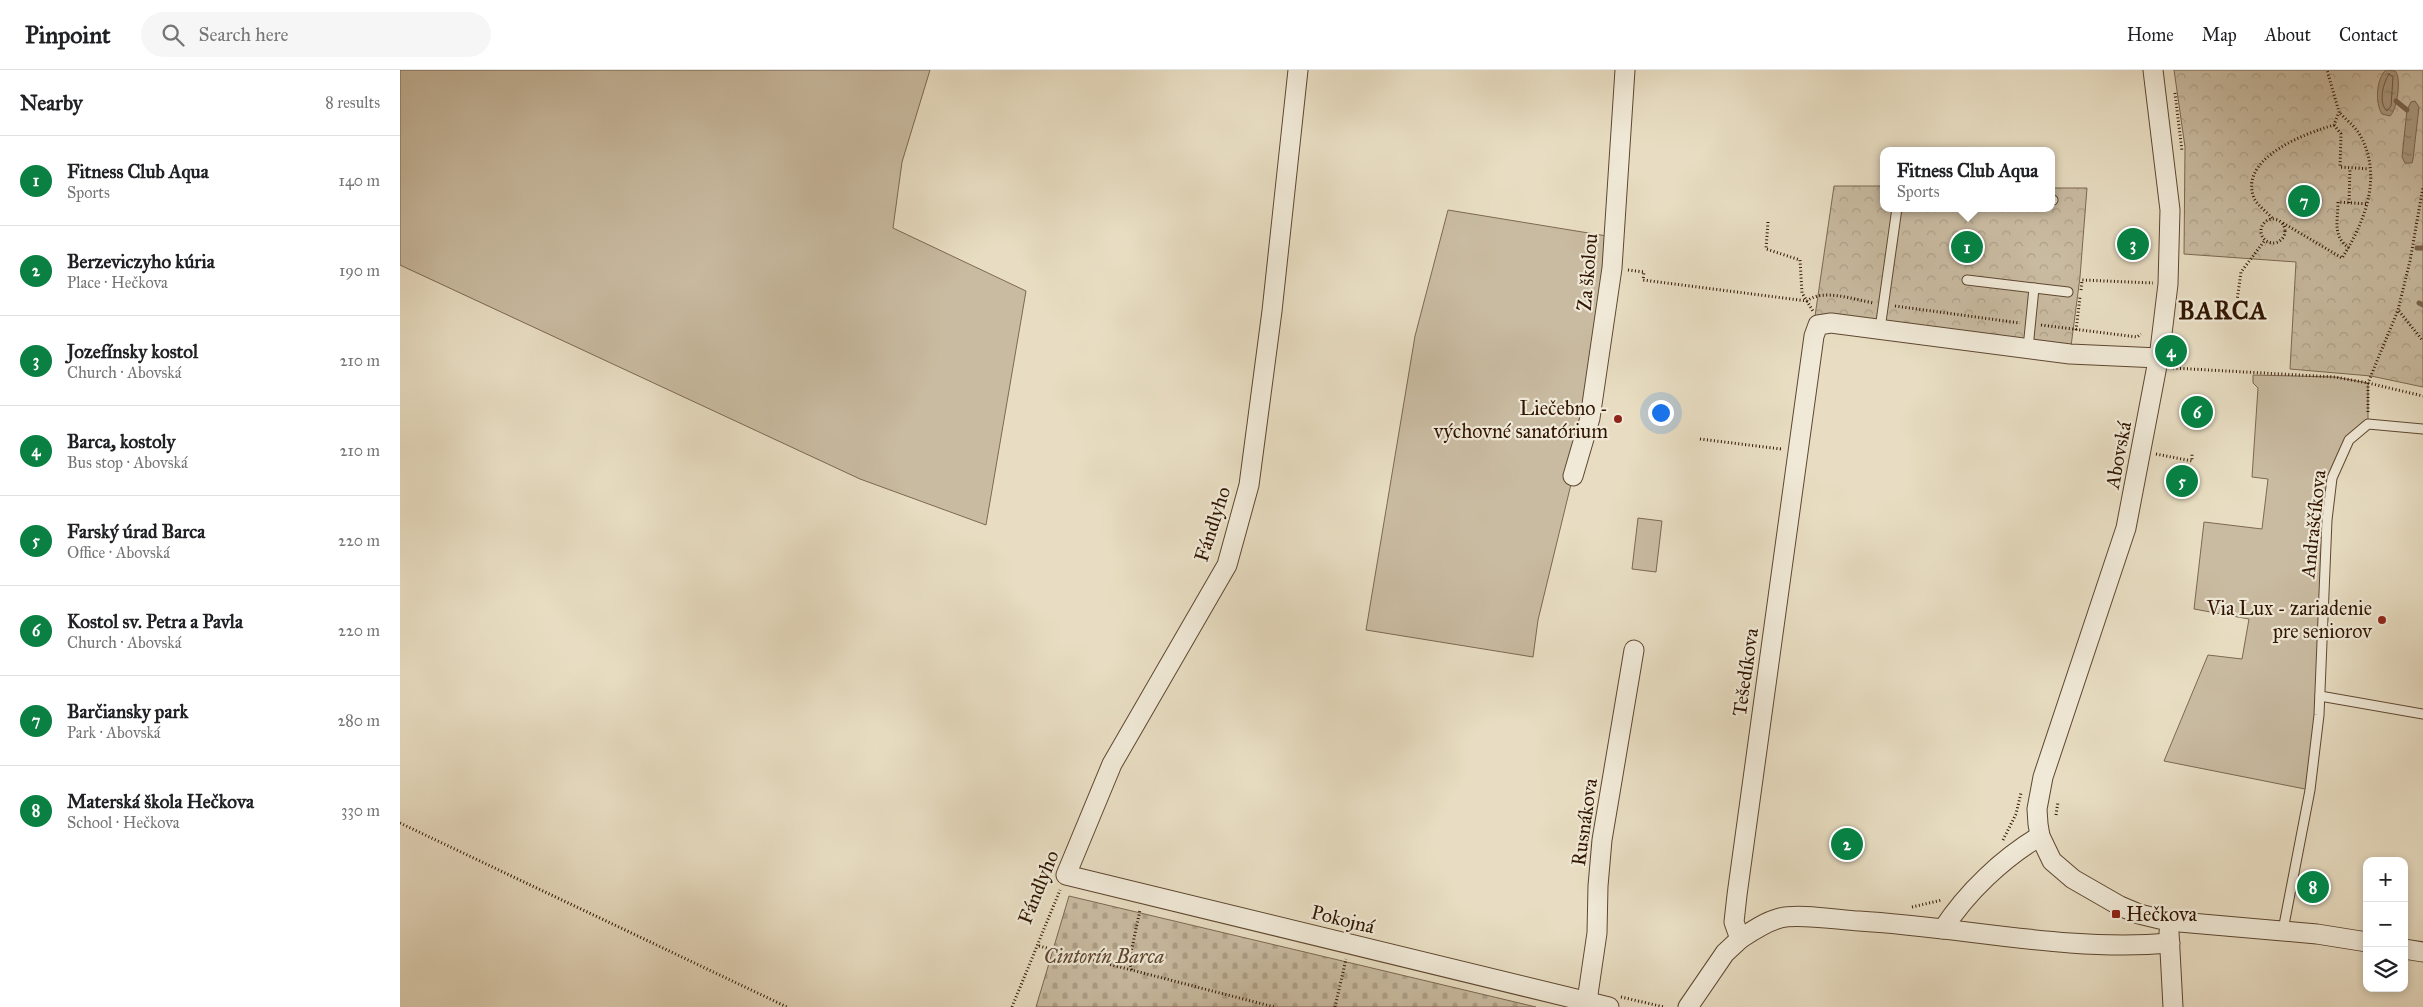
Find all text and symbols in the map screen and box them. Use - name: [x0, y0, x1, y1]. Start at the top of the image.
- search box: [141, 12, 491, 57]
- text: Pinpoint: [25, 20, 111, 50]
- icon: search: [159, 21, 187, 49]
- text: Search here: [199, 23, 289, 46]
- text: Home: [2127, 24, 2174, 46]
- text: Map: [2202, 24, 2237, 46]
- text: About: [2265, 24, 2311, 46]
- text: Contact: [2339, 24, 2398, 46]
- text: Nearby: [20, 90, 83, 116]
- text: 8 results: [325, 93, 380, 112]
- popup: [1880, 147, 2055, 212]
- text: Fitness Club Aqua: [1897, 159, 2038, 182]
- text: Fitness Club Aqua: [67, 160, 209, 183]
- text: 1: [33, 171, 39, 190]
- text: 140 m: [339, 171, 380, 190]
- text: Sports: [1897, 182, 1939, 201]
- pin: 7: [2288, 182, 2320, 220]
- text: Sports: [67, 183, 110, 202]
- pin: 3: [2117, 225, 2149, 263]
- pin: 1: [1951, 228, 1983, 266]
- street label: Za školou: [1572, 232, 1602, 312]
- text: Berzeviczyho kúria: [67, 250, 215, 273]
- text: 2: [32, 261, 40, 280]
- text: 190 m: [339, 261, 380, 280]
- text: Place · Hečkova: [67, 273, 168, 292]
- district label: BARCA: [2178, 295, 2268, 326]
- pin: 4: [2155, 332, 2187, 370]
- text: Jozefínsky kostol: [67, 340, 198, 363]
- text: 3: [33, 351, 39, 370]
- text: 210 m: [340, 351, 380, 370]
- text: Church · Abovská: [67, 363, 182, 382]
- pin: 6: [2181, 393, 2213, 431]
- place label: Liečebno - výchovné sanatórium: [1433, 396, 1608, 443]
- your location: [1648, 400, 1674, 426]
- marker: Liečebno - výchovné sanatórium: [1612, 413, 1624, 425]
- street label: Abovská: [2100, 419, 2136, 492]
- text: Barca, kostoly: [67, 430, 175, 453]
- text: 4: [32, 441, 40, 460]
- text: 210 m: [340, 441, 380, 460]
- text: Bus stop · Abovská: [67, 453, 188, 472]
- pin: 5: [2166, 462, 2198, 500]
- street label: Andraščíkova: [2295, 468, 2331, 580]
- street label: Fándlyho: [1189, 483, 1235, 565]
- text: Farský úrad Barca: [67, 520, 205, 543]
- text: 5: [32, 531, 40, 550]
- text: 220 m: [338, 531, 380, 550]
- text: Office · Abovská: [67, 543, 170, 562]
- place label: Via Lux - zariadenie pre seniorov: [2206, 596, 2373, 643]
- text: Kostol sv. Petra a Pavla: [67, 610, 243, 633]
- marker: Via Lux - zariadenie pre seniorov: [2376, 614, 2388, 626]
- text: 6: [32, 621, 40, 640]
- text: 220 m: [338, 621, 380, 640]
- street label: Tešedíkova: [1727, 626, 1763, 718]
- text: Church · Abovská: [67, 633, 182, 652]
- text: Barčiansky park: [67, 700, 188, 723]
- text: 7: [32, 711, 40, 730]
- text: 280 m: [337, 711, 380, 730]
- text: Park · Abovská: [67, 723, 161, 742]
- street label: Rusnákova: [1566, 776, 1602, 867]
- text: Materská škola Hečkova: [67, 790, 254, 813]
- text: 8: [32, 801, 40, 820]
- text: 330 m: [341, 801, 380, 820]
- text: School · Hečkova: [67, 813, 180, 832]
- pin: 2: [1831, 825, 1863, 863]
- street label: Fándlyho: [1012, 847, 1064, 927]
- map controls: [2363, 857, 2408, 992]
- button: +: [2363, 857, 2408, 902]
- pin: 8: [2297, 868, 2329, 906]
- street label: Pokojná: [1309, 900, 1378, 939]
- place label: Hečkova: [2126, 902, 2198, 926]
- button: −: [2363, 902, 2408, 947]
- marker: Hečkova: [2110, 908, 2122, 920]
- park label: Cintorín Barca: [1044, 944, 1164, 968]
- button: layers: [2363, 947, 2408, 992]

